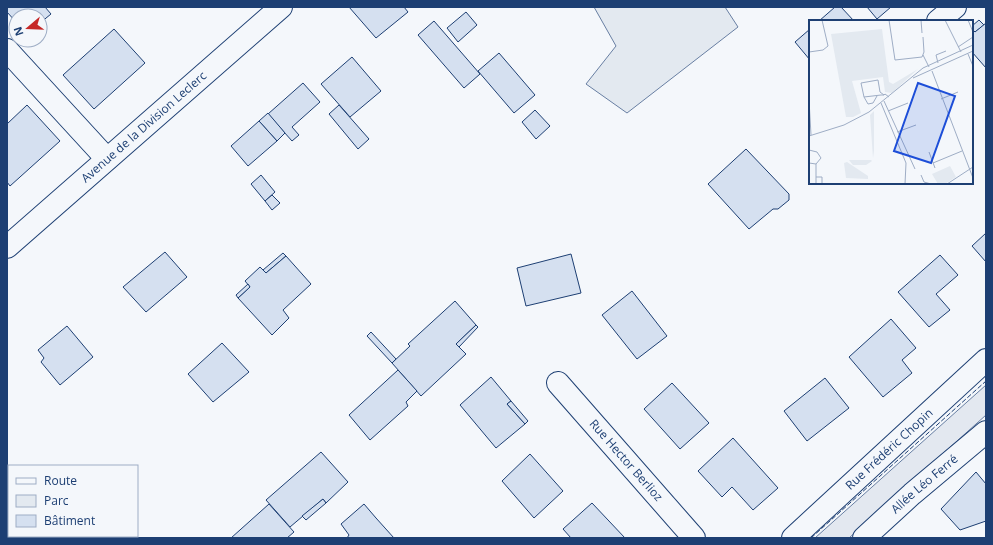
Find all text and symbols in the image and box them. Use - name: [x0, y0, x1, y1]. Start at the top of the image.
- north arrow: [8, 8, 48, 48]
- inset map: [809, 20, 973, 184]
- text: N: [10, 25, 27, 38]
- street label: Avenue de la Division Leclerc: [77, 67, 210, 186]
- street label: Rue Frédéric Chopin: [842, 404, 936, 493]
- street label: Rue Hector Berlioz: [586, 415, 667, 505]
- street label: Allée Léo Ferré: [887, 450, 961, 517]
- legend: [8, 465, 138, 537]
- text: Route: [44, 472, 77, 489]
- text: Parc: [44, 492, 69, 509]
- text: Bâtiment: [44, 512, 95, 529]

